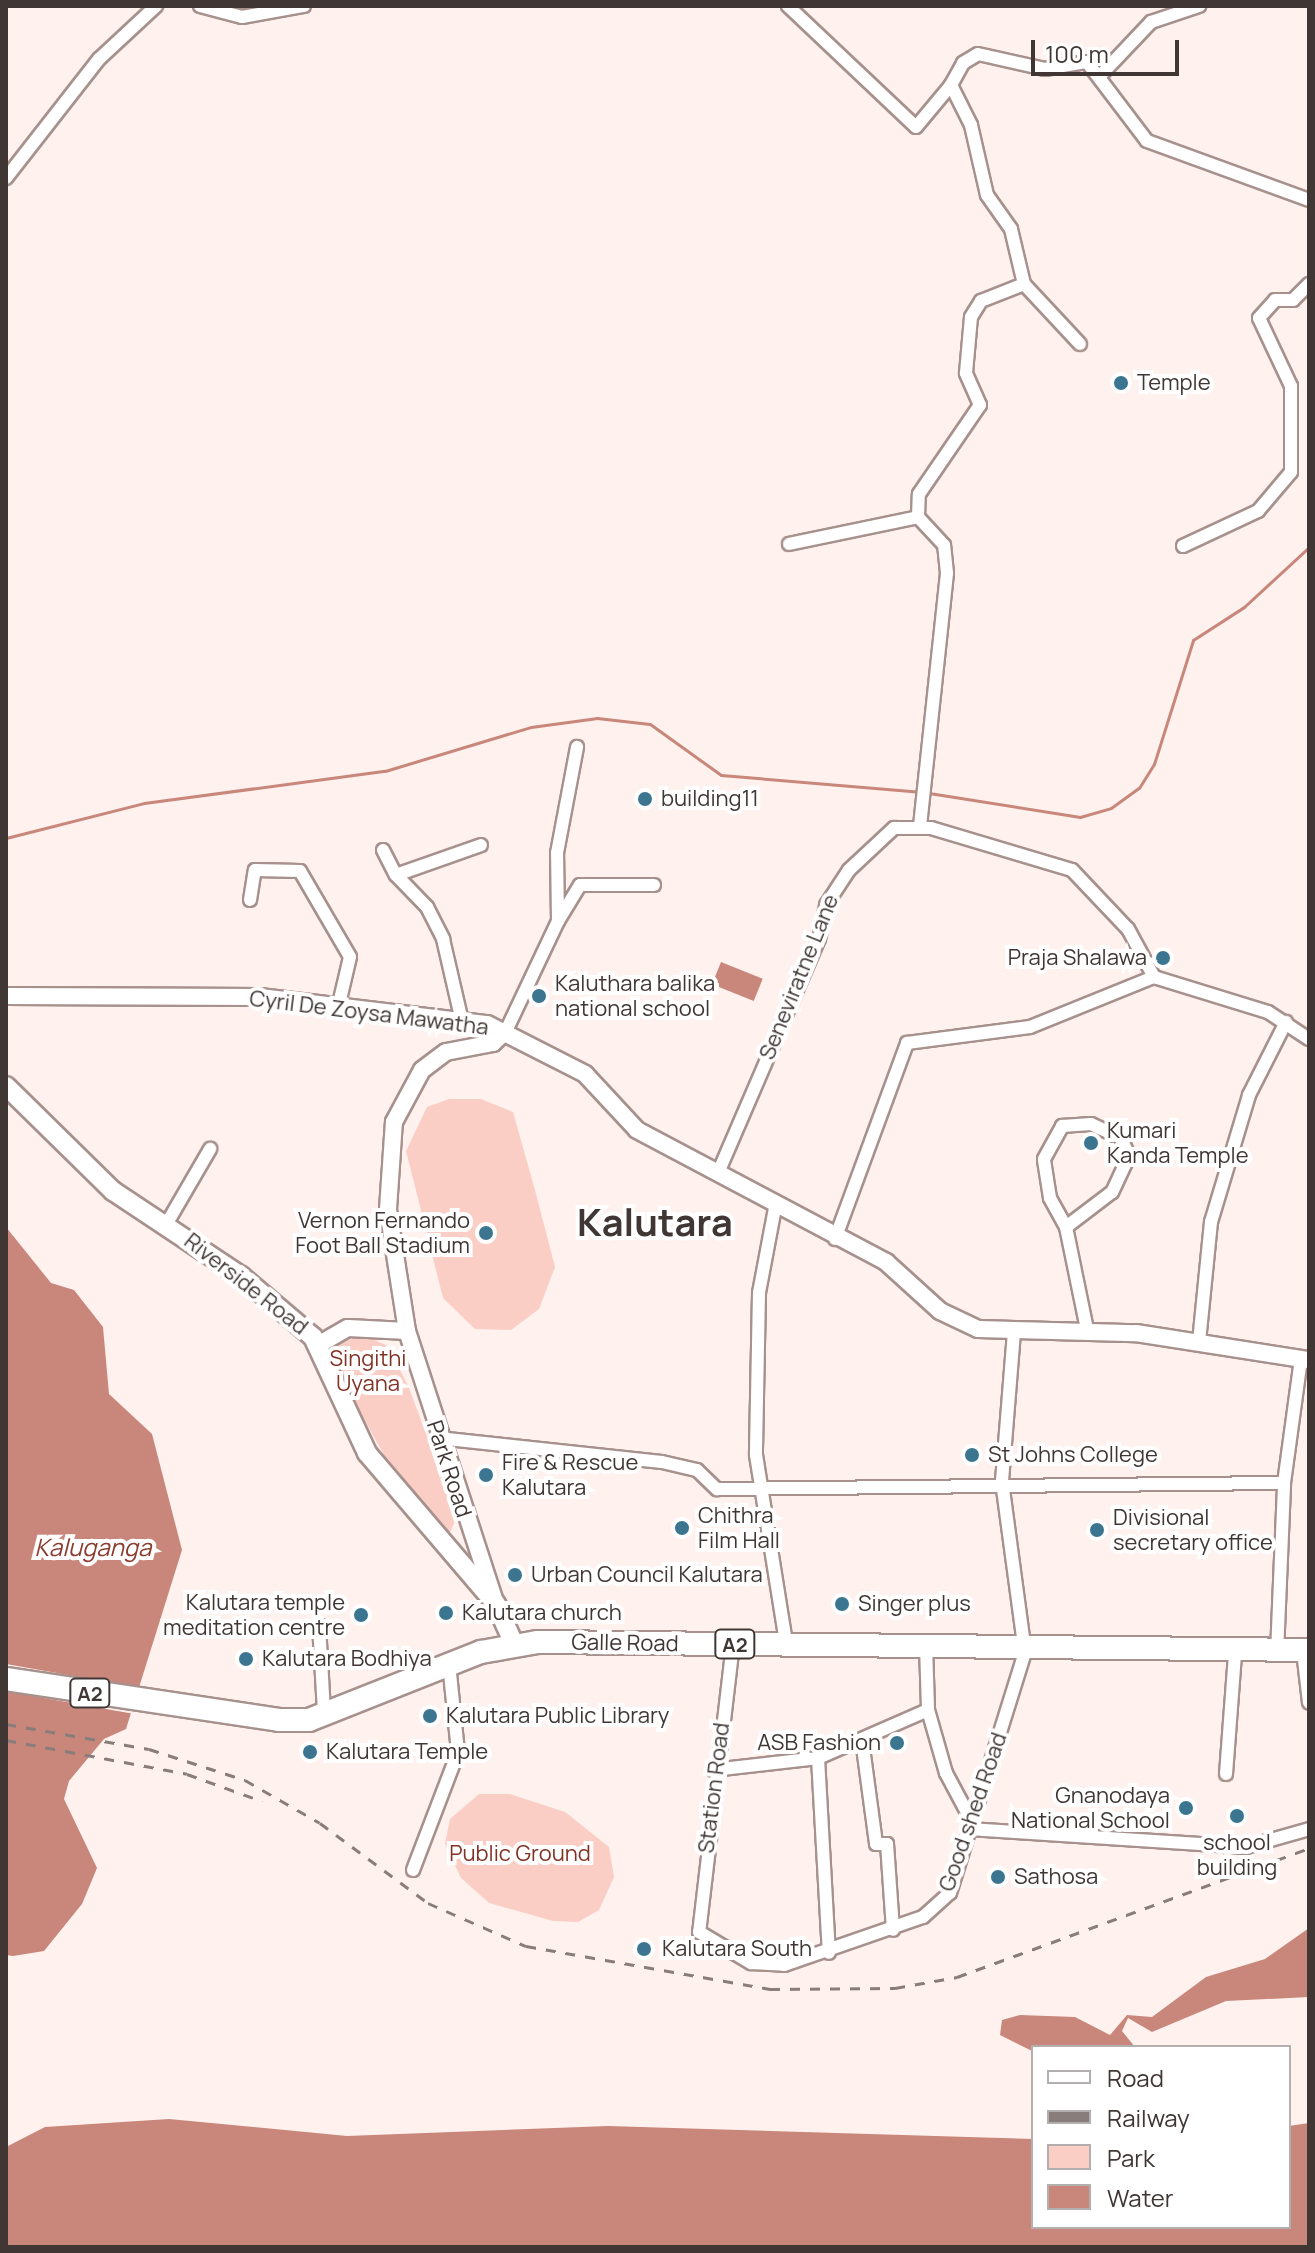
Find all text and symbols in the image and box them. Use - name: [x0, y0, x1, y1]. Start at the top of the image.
- scale bar: [1035, 24, 1183, 74]
- text: 100 m: [1045, 37, 1109, 70]
- place label: Temple: [1137, 370, 1211, 396]
- marker: Temple: [1112, 374, 1130, 392]
- place label: building11: [661, 786, 759, 812]
- marker: building11: [636, 790, 654, 808]
- street label: Seneviratne Lane: [754, 891, 844, 1063]
- place label: Praja Shalawa: [1008, 945, 1147, 971]
- marker: Praja Shalawa: [1154, 949, 1172, 967]
- place label: Kaluthara balika national school: [555, 970, 715, 1022]
- street label: Cyril De Zoysa Mawatha: [248, 985, 490, 1041]
- marker: Kaluthara balika national school: [530, 987, 548, 1005]
- place label: Kumari Kanda Temple: [1107, 1117, 1248, 1168]
- marker: Kumari Kanda Temple: [1082, 1134, 1100, 1152]
- district label: Kalutara: [577, 1199, 733, 1245]
- place label: Vernon Fernando Foot Ball Stadium: [295, 1207, 470, 1258]
- marker: Vernon Fernando Foot Ball Stadium: [477, 1224, 495, 1242]
- street label: Riverside Road: [179, 1228, 313, 1340]
- park label: Singithi Uyana: [330, 1345, 406, 1396]
- street label: Park Road: [421, 1417, 477, 1521]
- place label: St Johns College: [988, 1442, 1158, 1468]
- marker: St Johns College: [963, 1446, 981, 1464]
- place label: Fire & Rescue Kalutara: [502, 1449, 638, 1500]
- marker: Fire & Rescue Kalutara: [477, 1466, 495, 1484]
- place label: Chithra Film Hall: [698, 1502, 780, 1554]
- place label: Divisional secretary office: [1113, 1504, 1273, 1556]
- marker: Chithra Film Hall: [673, 1519, 691, 1537]
- marker: Divisional secretary office: [1088, 1521, 1106, 1539]
- water label: Kaluganga: [35, 1533, 151, 1561]
- place label: Urban Council Kalutara: [531, 1562, 763, 1588]
- marker: Urban Council Kalutara: [506, 1566, 524, 1584]
- place label: Kalutara temple meditation centre: [163, 1589, 345, 1640]
- place label: Singer plus: [858, 1591, 971, 1617]
- marker: Singer plus: [833, 1595, 851, 1613]
- place label: Kalutara church: [462, 1600, 622, 1626]
- marker: Kalutara church: [437, 1604, 455, 1622]
- marker: Kalutara temple meditation centre: [352, 1606, 370, 1624]
- road number: A2: [713, 1628, 757, 1660]
- street label: Galle Road: [571, 1629, 679, 1657]
- place label: Kalutara Bodhiya: [262, 1646, 432, 1672]
- marker: Kalutara Bodhiya: [237, 1650, 255, 1668]
- road number: A2: [68, 1677, 112, 1709]
- place label: Kalutara Public Library: [446, 1703, 669, 1729]
- marker: Kalutara Public Library: [421, 1707, 439, 1725]
- street label: Station Road: [693, 1721, 735, 1855]
- street label: Good shed Road: [933, 1729, 1013, 1895]
- place label: ASB Fashion: [757, 1730, 881, 1756]
- marker: ASB Fashion: [888, 1734, 906, 1752]
- place label: Kalutara Temple: [326, 1739, 488, 1765]
- marker: Kalutara Temple: [301, 1743, 319, 1761]
- place label: Gnanodaya National School: [1011, 1782, 1170, 1834]
- marker: Gnanodaya National School: [1177, 1799, 1195, 1817]
- marker: school building: [1228, 1807, 1246, 1825]
- place label: school building: [1197, 1829, 1277, 1880]
- park label: Public Ground: [449, 1841, 591, 1867]
- place label: Sathosa: [1014, 1864, 1098, 1890]
- marker: Sathosa: [989, 1868, 1007, 1886]
- place label: Kalutara South: [662, 1936, 812, 1962]
- marker: Kalutara South: [633, 1938, 655, 1960]
- legend: [1031, 2045, 1291, 2229]
- text: Road: [1107, 2061, 1164, 2094]
- text: Railway: [1107, 2101, 1190, 2134]
- text: Park: [1107, 2141, 1155, 2174]
- text: Water: [1107, 2181, 1174, 2214]

